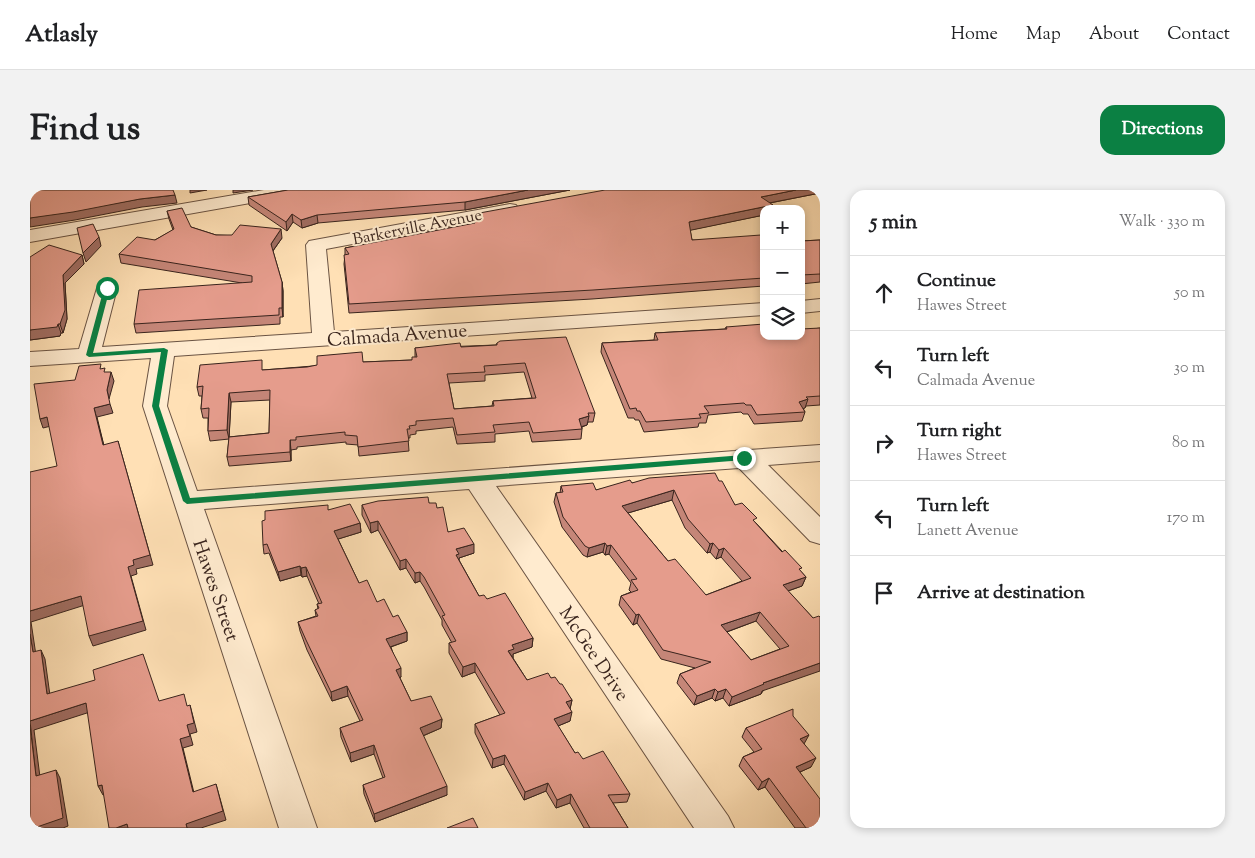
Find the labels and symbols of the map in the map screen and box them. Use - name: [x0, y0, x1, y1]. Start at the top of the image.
- street label: Barkerville Avenue: [351, 205, 484, 252]
- route start: [96, 277, 119, 300]
- street label: Calmada Avenue: [326, 318, 468, 355]
- route end: [733, 447, 756, 470]
- street label: Hawes Street: [185, 536, 245, 646]
- street label: McGee Drive: [551, 602, 635, 707]

